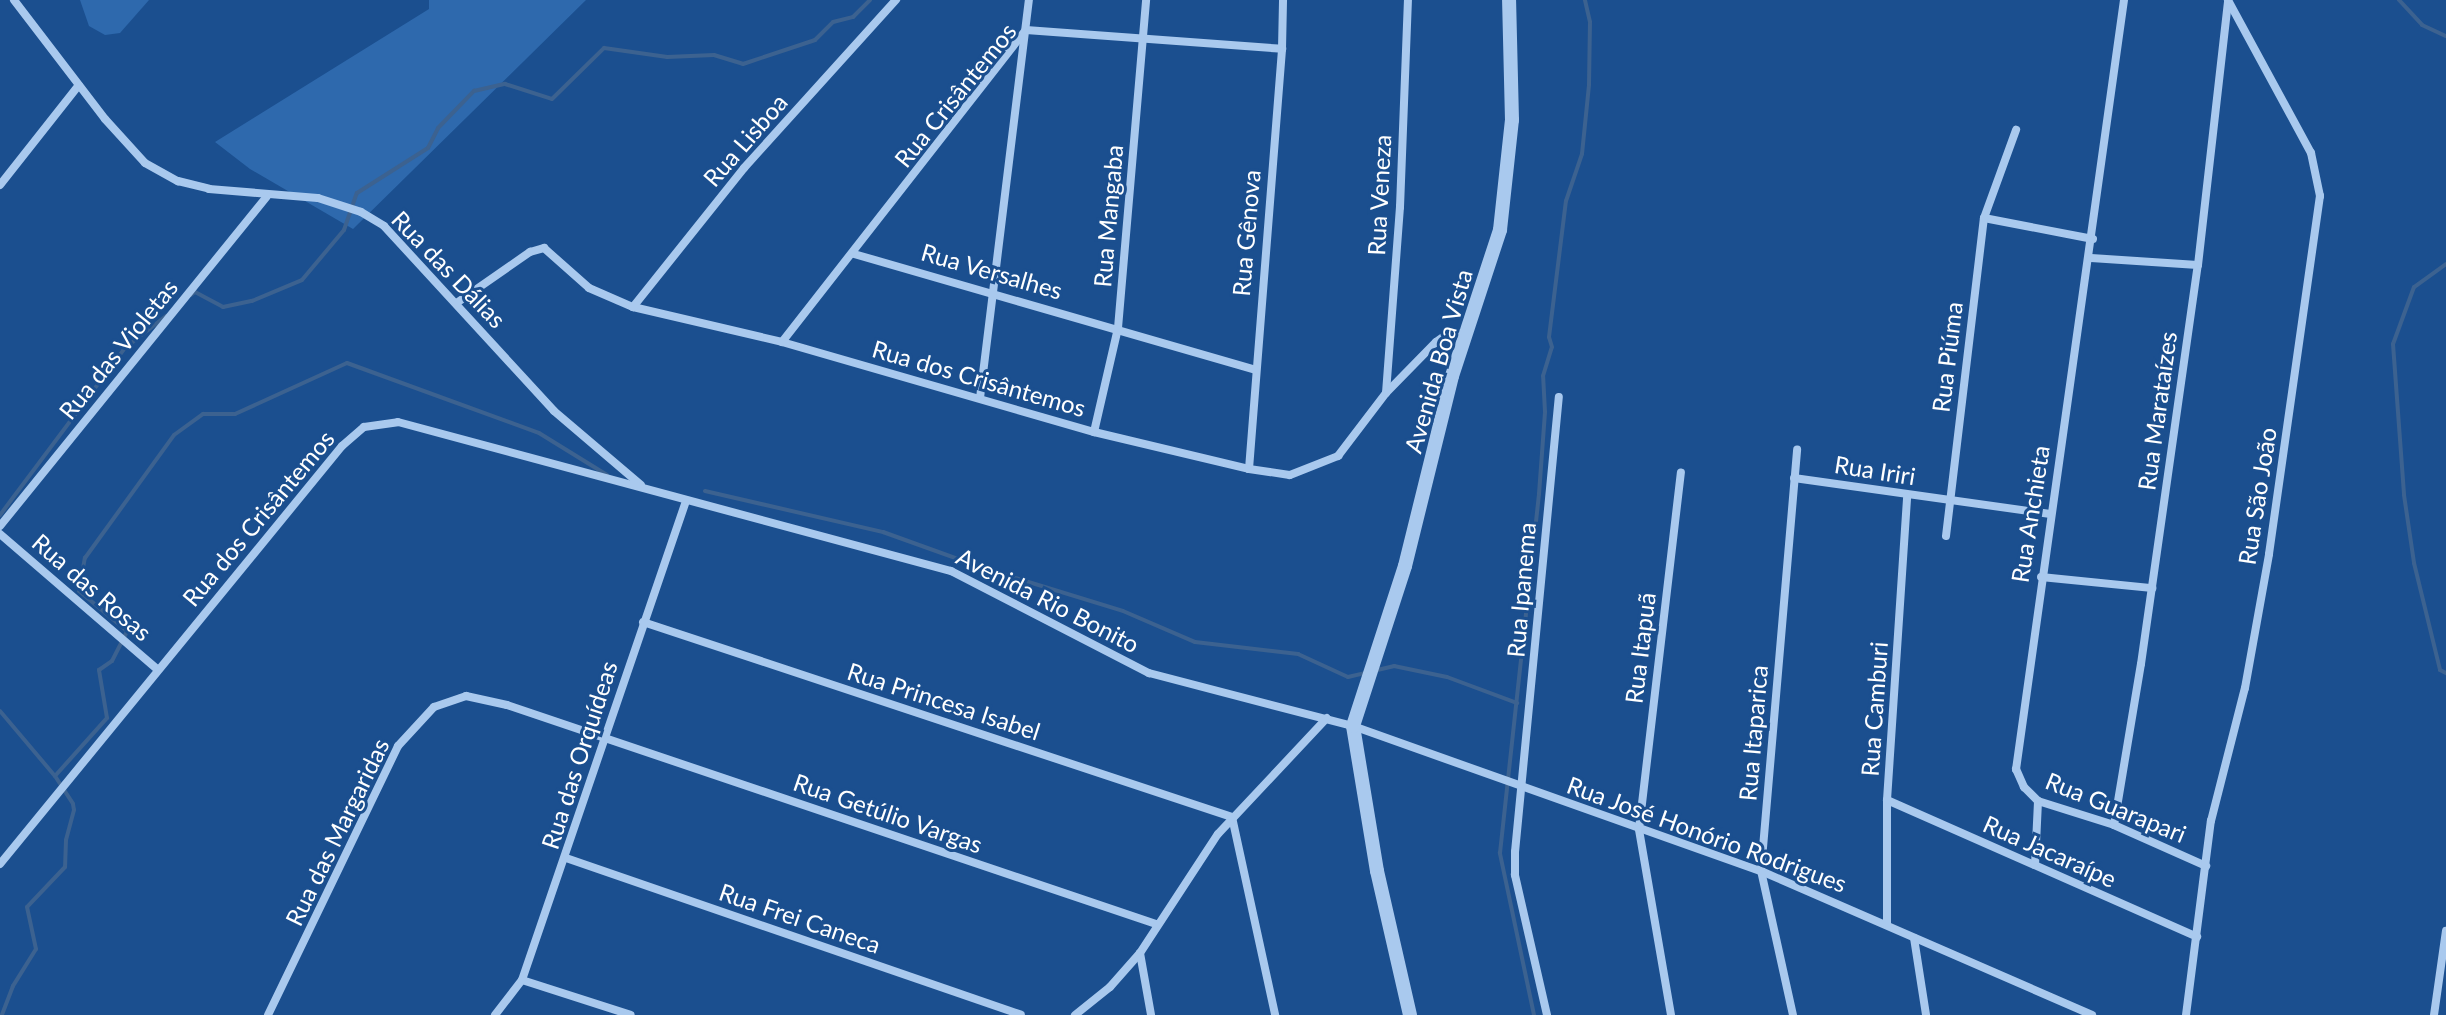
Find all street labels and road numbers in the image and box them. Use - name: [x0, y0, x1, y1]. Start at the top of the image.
- street label: Rua Crisântemos: [888, 17, 1022, 173]
- street label: Rua Lisboa: [697, 88, 793, 192]
- street label: Rua Veneza: [1361, 133, 1397, 257]
- street label: Rua Mangaba: [1087, 144, 1129, 288]
- street label: Rua Gênova: [1226, 169, 1266, 297]
- street label: Rua das Dálias: [386, 205, 512, 333]
- street label: Rua Versalhes: [918, 237, 1066, 305]
- street label: Avenida Boa Vista: [1398, 265, 1478, 457]
- street label: Rua das Violetas: [52, 273, 184, 425]
- street label: Rua Piúma: [1926, 300, 1968, 414]
- street label: Rua Marataízes: [2132, 330, 2182, 492]
- street label: Rua dos Crisântemos: [869, 334, 1089, 422]
- street label: Rua dos Crisântemos: [176, 424, 340, 612]
- street label: Rua São João: [2232, 425, 2282, 567]
- street label: Rua Anchieta: [2005, 443, 2055, 585]
- street label: Rua Iriri: [1832, 449, 1918, 491]
- street label: Rua Ipanema: [1501, 521, 1541, 659]
- street label: Rua das Rosas: [27, 527, 157, 647]
- street label: Avenida Rio Bonito: [952, 541, 1144, 659]
- street label: Rua Itapuã: [1619, 591, 1661, 705]
- street label: Rua Camburi: [1855, 641, 1893, 777]
- street label: Rua Princesa Isabel: [844, 656, 1044, 746]
- street label: Rua das Orquídeas: [535, 657, 623, 853]
- street label: Rua Itaparica: [1733, 664, 1773, 802]
- street label: Rua das Margaridas: [279, 734, 395, 930]
- street label: Rua Guarapari: [2042, 766, 2190, 848]
- street label: Rua Getúlio Vargas: [789, 767, 987, 859]
- street label: Rua José Honório Rodrigues: [1563, 770, 1851, 898]
- street label: Rua Jacaraípe: [1979, 809, 2121, 893]
- street label: Rua Frei Caneca: [716, 877, 884, 959]

